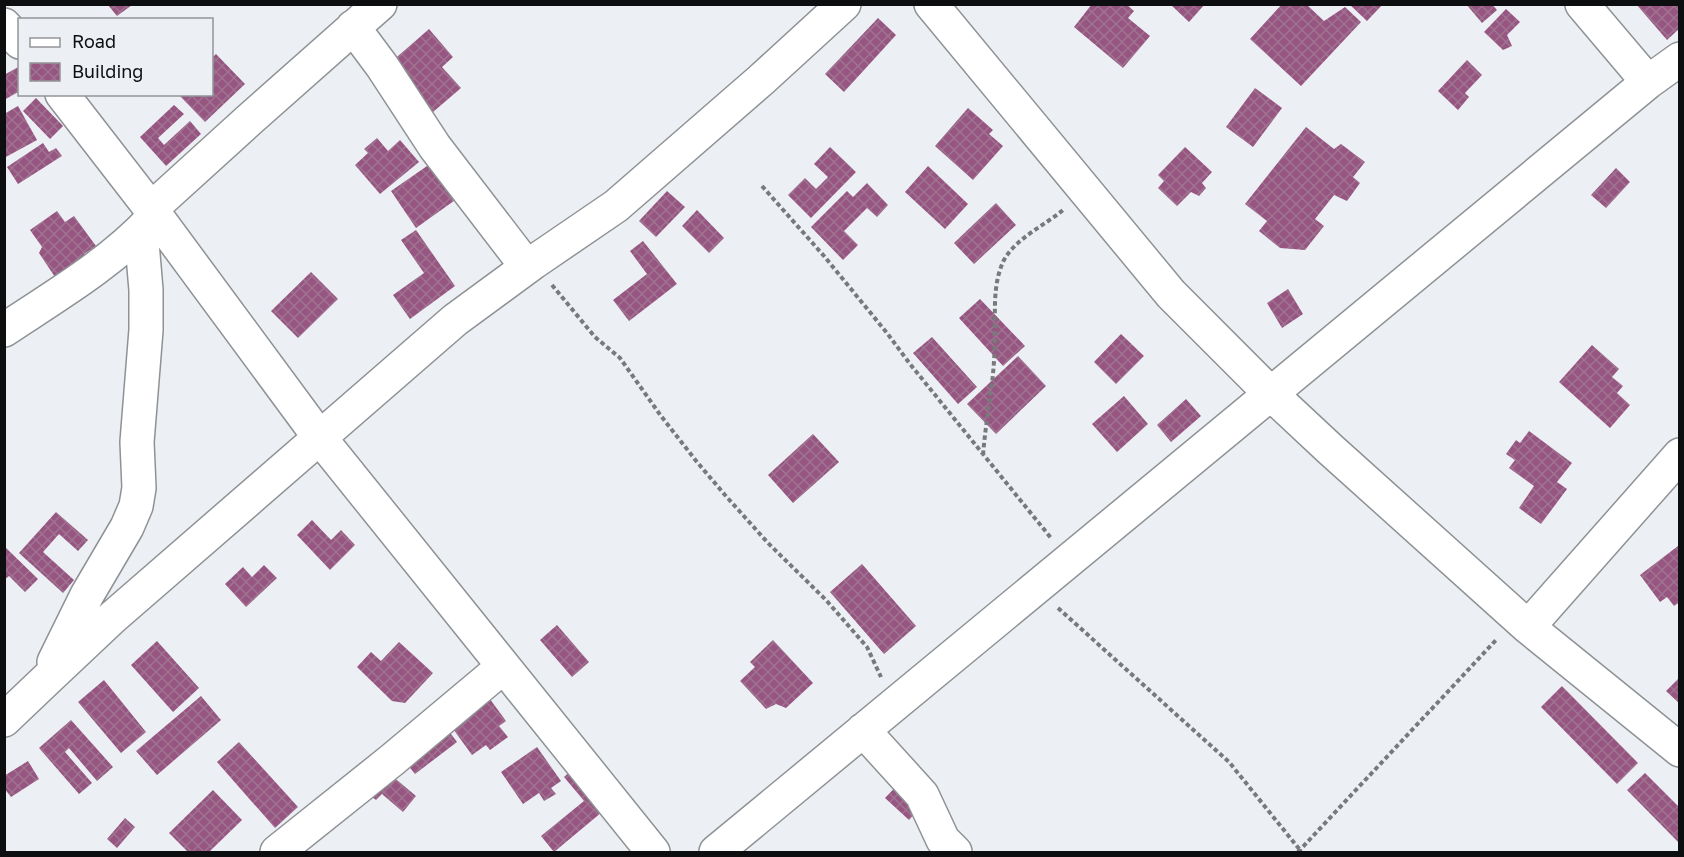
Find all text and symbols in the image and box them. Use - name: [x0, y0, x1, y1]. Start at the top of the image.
- legend: [18, 18, 213, 96]
- text: Road: [72, 30, 116, 52]
- text: Building: [72, 60, 143, 82]

